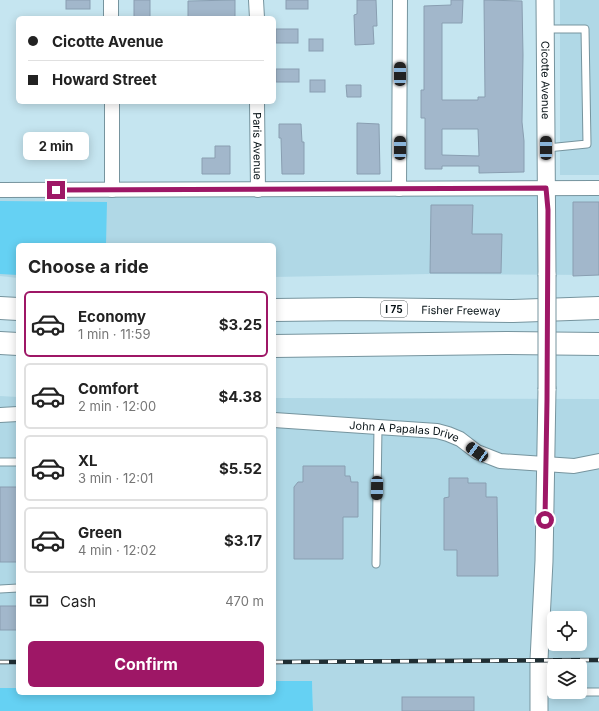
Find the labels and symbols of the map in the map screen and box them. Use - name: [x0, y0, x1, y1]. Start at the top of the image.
- street label: Cicotte Avenue: [538, 41, 553, 119]
- car: [394, 62, 406, 86]
- street label: Paris Avenue: [250, 112, 265, 180]
- callout: 2 min: [23, 132, 89, 160]
- car: [394, 136, 406, 160]
- car: [540, 136, 552, 160]
- route end: [47, 181, 65, 199]
- road number: I 75: [381, 301, 407, 317]
- street label: Fisher Freeway: [421, 303, 501, 318]
- street label: John A Papalas Drive: [349, 418, 462, 445]
- car: [464, 440, 490, 464]
- car: [371, 476, 383, 500]
- route start: [536, 511, 554, 529]

